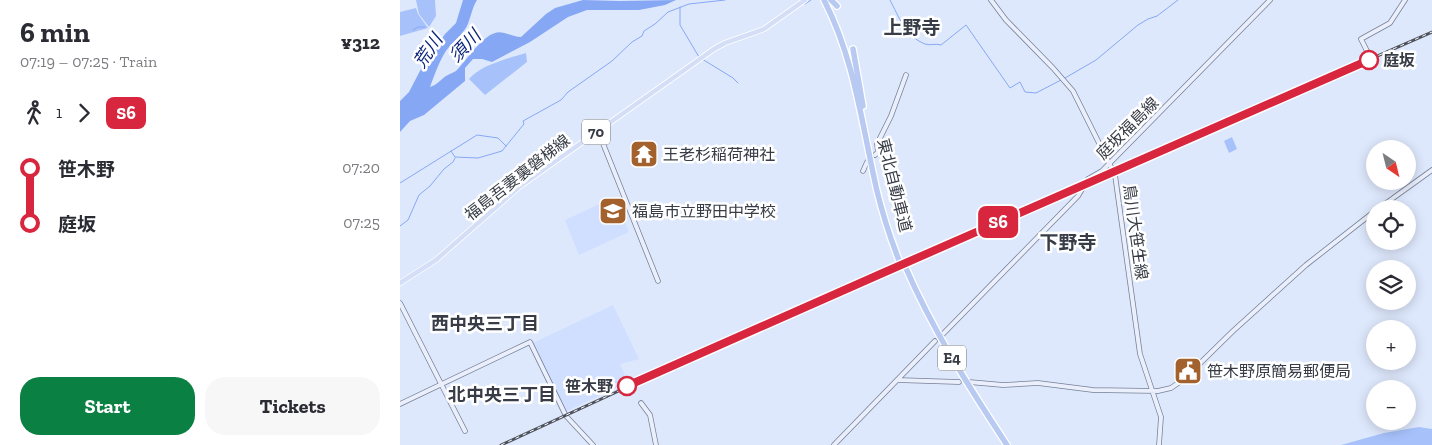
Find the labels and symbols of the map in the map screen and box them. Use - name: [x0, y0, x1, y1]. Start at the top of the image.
- district label: 上野寺: [883, 16, 941, 39]
- water label: 須川: [445, 24, 487, 67]
- water label: 荒川: [409, 28, 448, 72]
- marker: 庭坂: [1359, 50, 1379, 70]
- place label: 庭坂: [1383, 51, 1415, 70]
- street label: 庭坂福島線: [1092, 93, 1162, 163]
- road number: 70: [582, 120, 610, 144]
- street label: 福島吾妻裏磐梯線: [461, 131, 574, 224]
- street label: 東北自動車道: [874, 136, 915, 234]
- temple icon: 王老杉稲荷神社: [629, 139, 659, 169]
- north arrow: [1366, 140, 1416, 190]
- place label: 王老杉稲荷神社: [663, 145, 775, 164]
- street label: 鳥川大笹生線: [1119, 183, 1152, 281]
- school or university icon: 福島市立野田中学校: [598, 196, 628, 226]
- place label: 福島市立野田中学校: [632, 202, 776, 221]
- line badge: S6: [976, 206, 1020, 238]
- district label: 下野寺: [1039, 231, 1097, 254]
- district label: 西中央三丁目: [431, 313, 539, 335]
- road number: E4: [938, 346, 966, 370]
- public building icon: 笹木野原簡易郵便局: [1173, 356, 1203, 386]
- place label: 笹木野原簡易郵便局: [1207, 362, 1351, 381]
- marker: 笹木野: [617, 376, 637, 396]
- place label: 笹木野: [565, 377, 613, 396]
- district label: 北中央三丁目: [448, 384, 556, 406]

